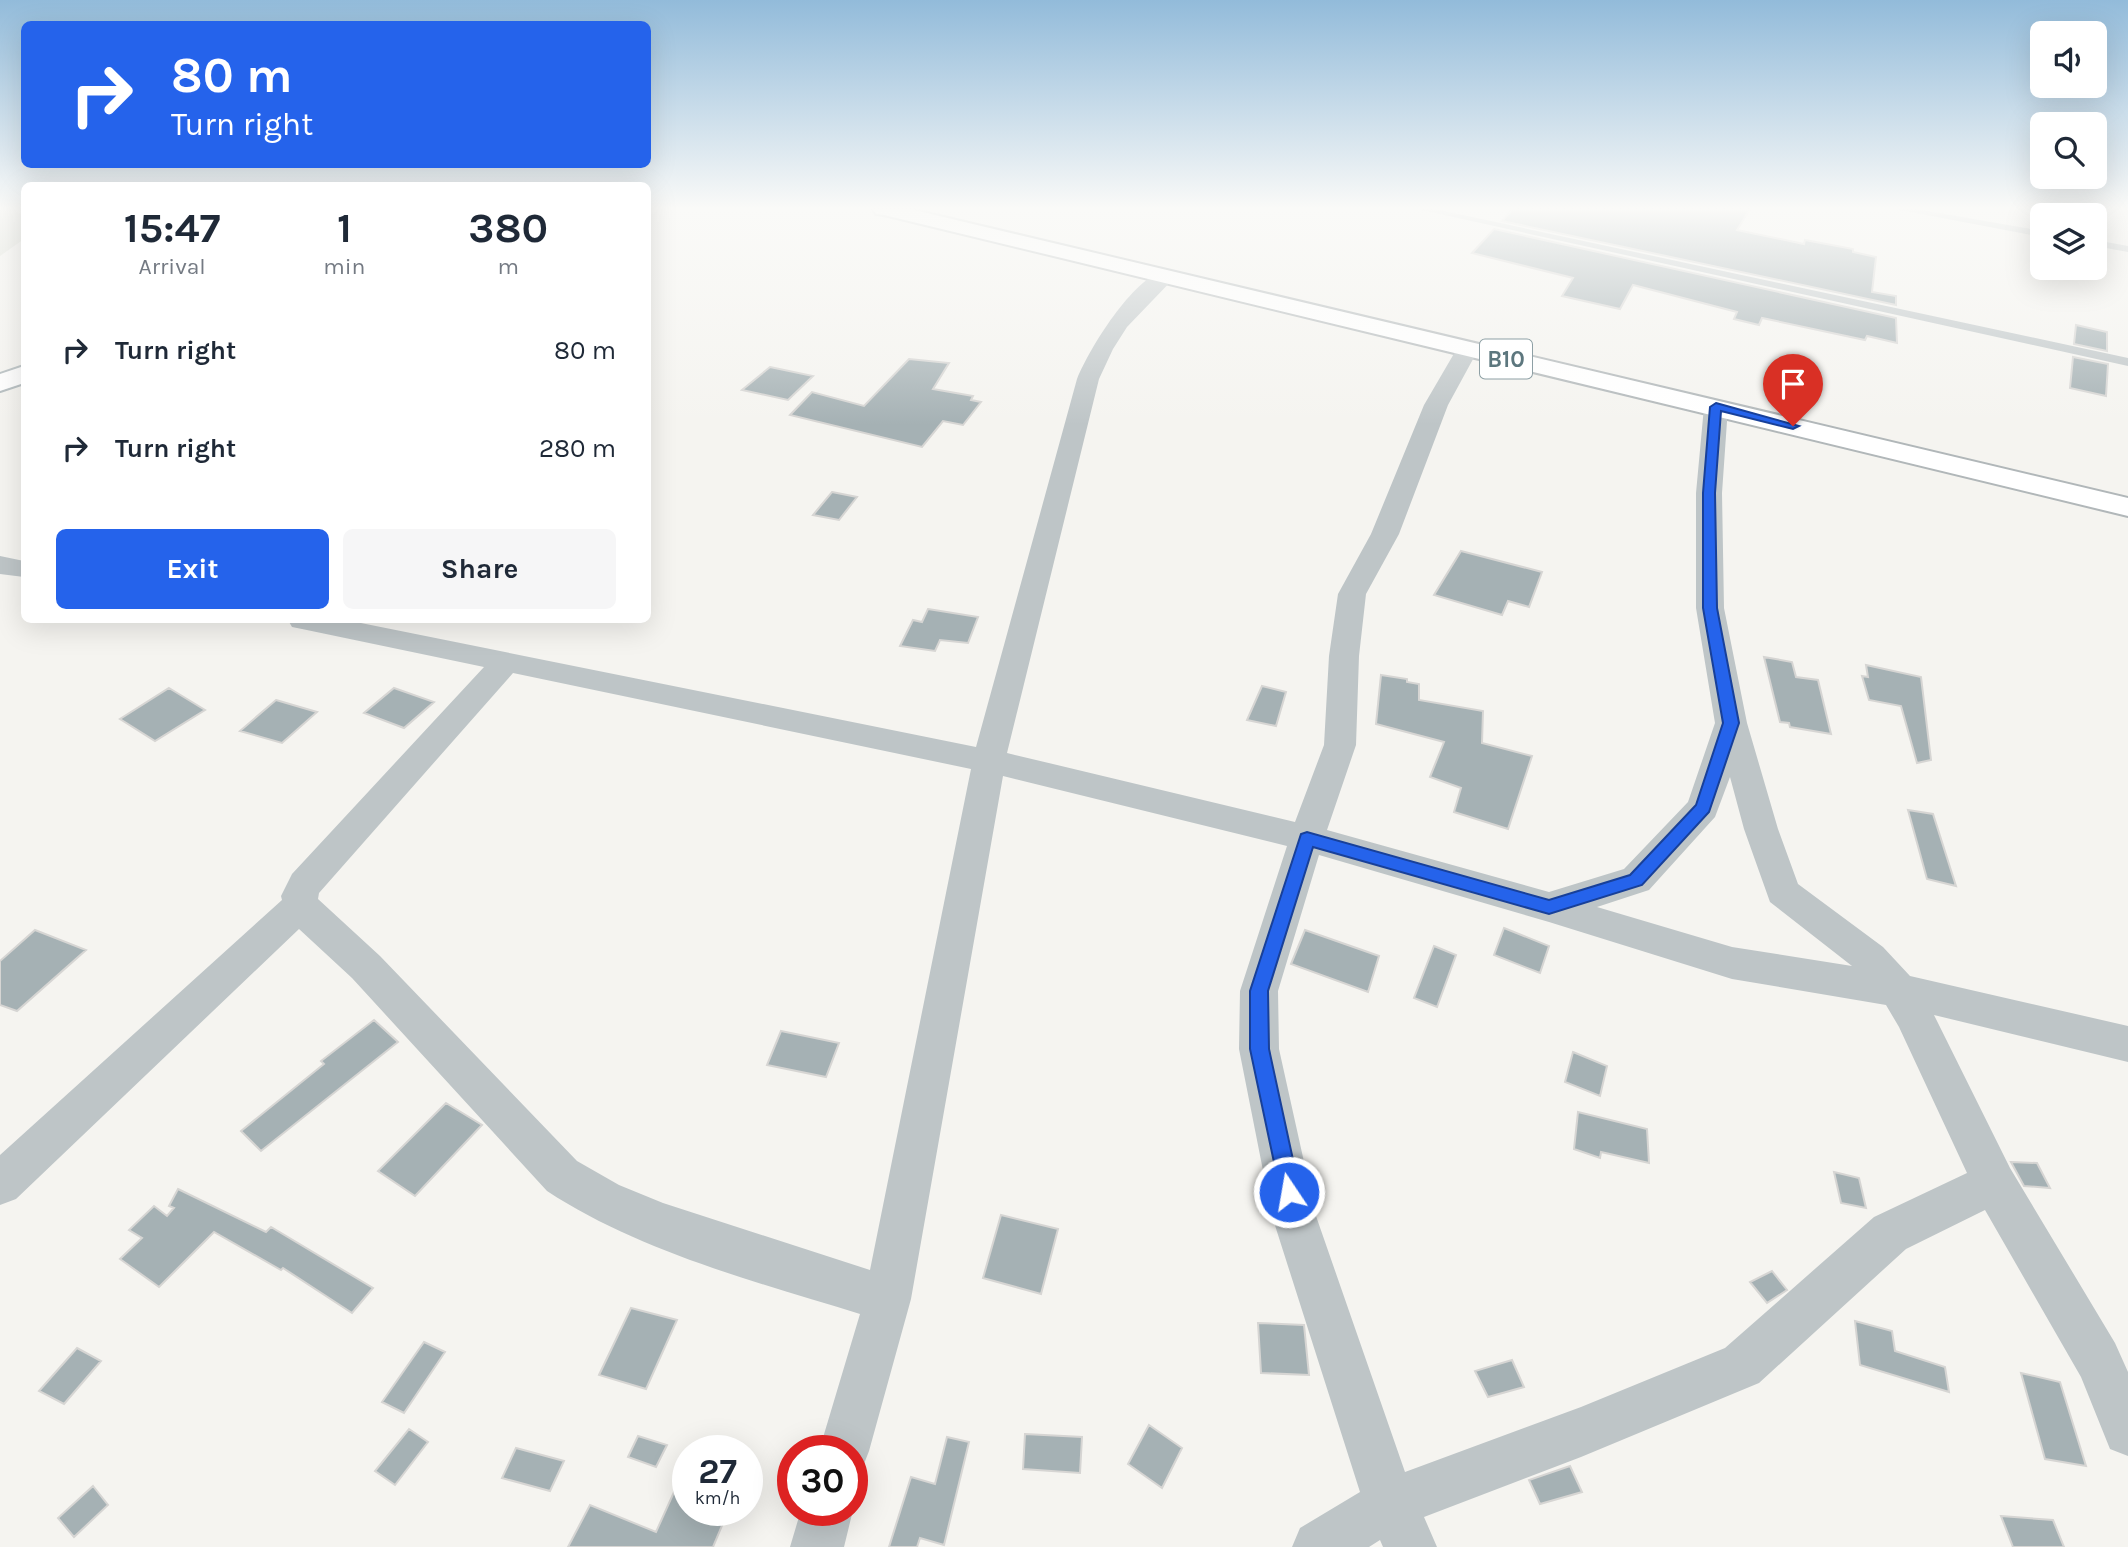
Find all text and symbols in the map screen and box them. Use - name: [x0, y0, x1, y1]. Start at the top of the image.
- map controls: [2030, 21, 2107, 280]
- button: sound: [2030, 21, 2107, 98]
- text: 80 m: [171, 47, 293, 104]
- icon: right: [56, 49, 147, 140]
- text: Turn right: [171, 106, 313, 143]
- button: search: [2030, 112, 2107, 189]
- text: 15:47: [124, 203, 220, 253]
- text: 1: [337, 203, 352, 253]
- text: 380: [468, 203, 548, 253]
- button: layers: [2030, 203, 2107, 280]
- text: Arrival: [138, 253, 206, 280]
- text: min: [323, 253, 366, 280]
- text: m: [497, 253, 519, 280]
- icon: right: [56, 331, 94, 369]
- text: Turn right: [115, 335, 236, 366]
- text: 80 m: [554, 335, 616, 366]
- road number: B10: [1480, 340, 1532, 378]
- pin: [1763, 354, 1823, 426]
- icon: arrive: [1774, 365, 1812, 403]
- icon: right: [56, 429, 94, 467]
- text: Turn right: [115, 433, 236, 464]
- text: 280 m: [539, 433, 616, 464]
- button: Exit: [56, 529, 329, 609]
- button: Share: [343, 529, 616, 609]
- position arrow: [1252, 1155, 1326, 1229]
- speed limit sign: 30: [777, 1435, 868, 1526]
- text: 27: [698, 1451, 737, 1492]
- text: km/h: [695, 1487, 740, 1509]

